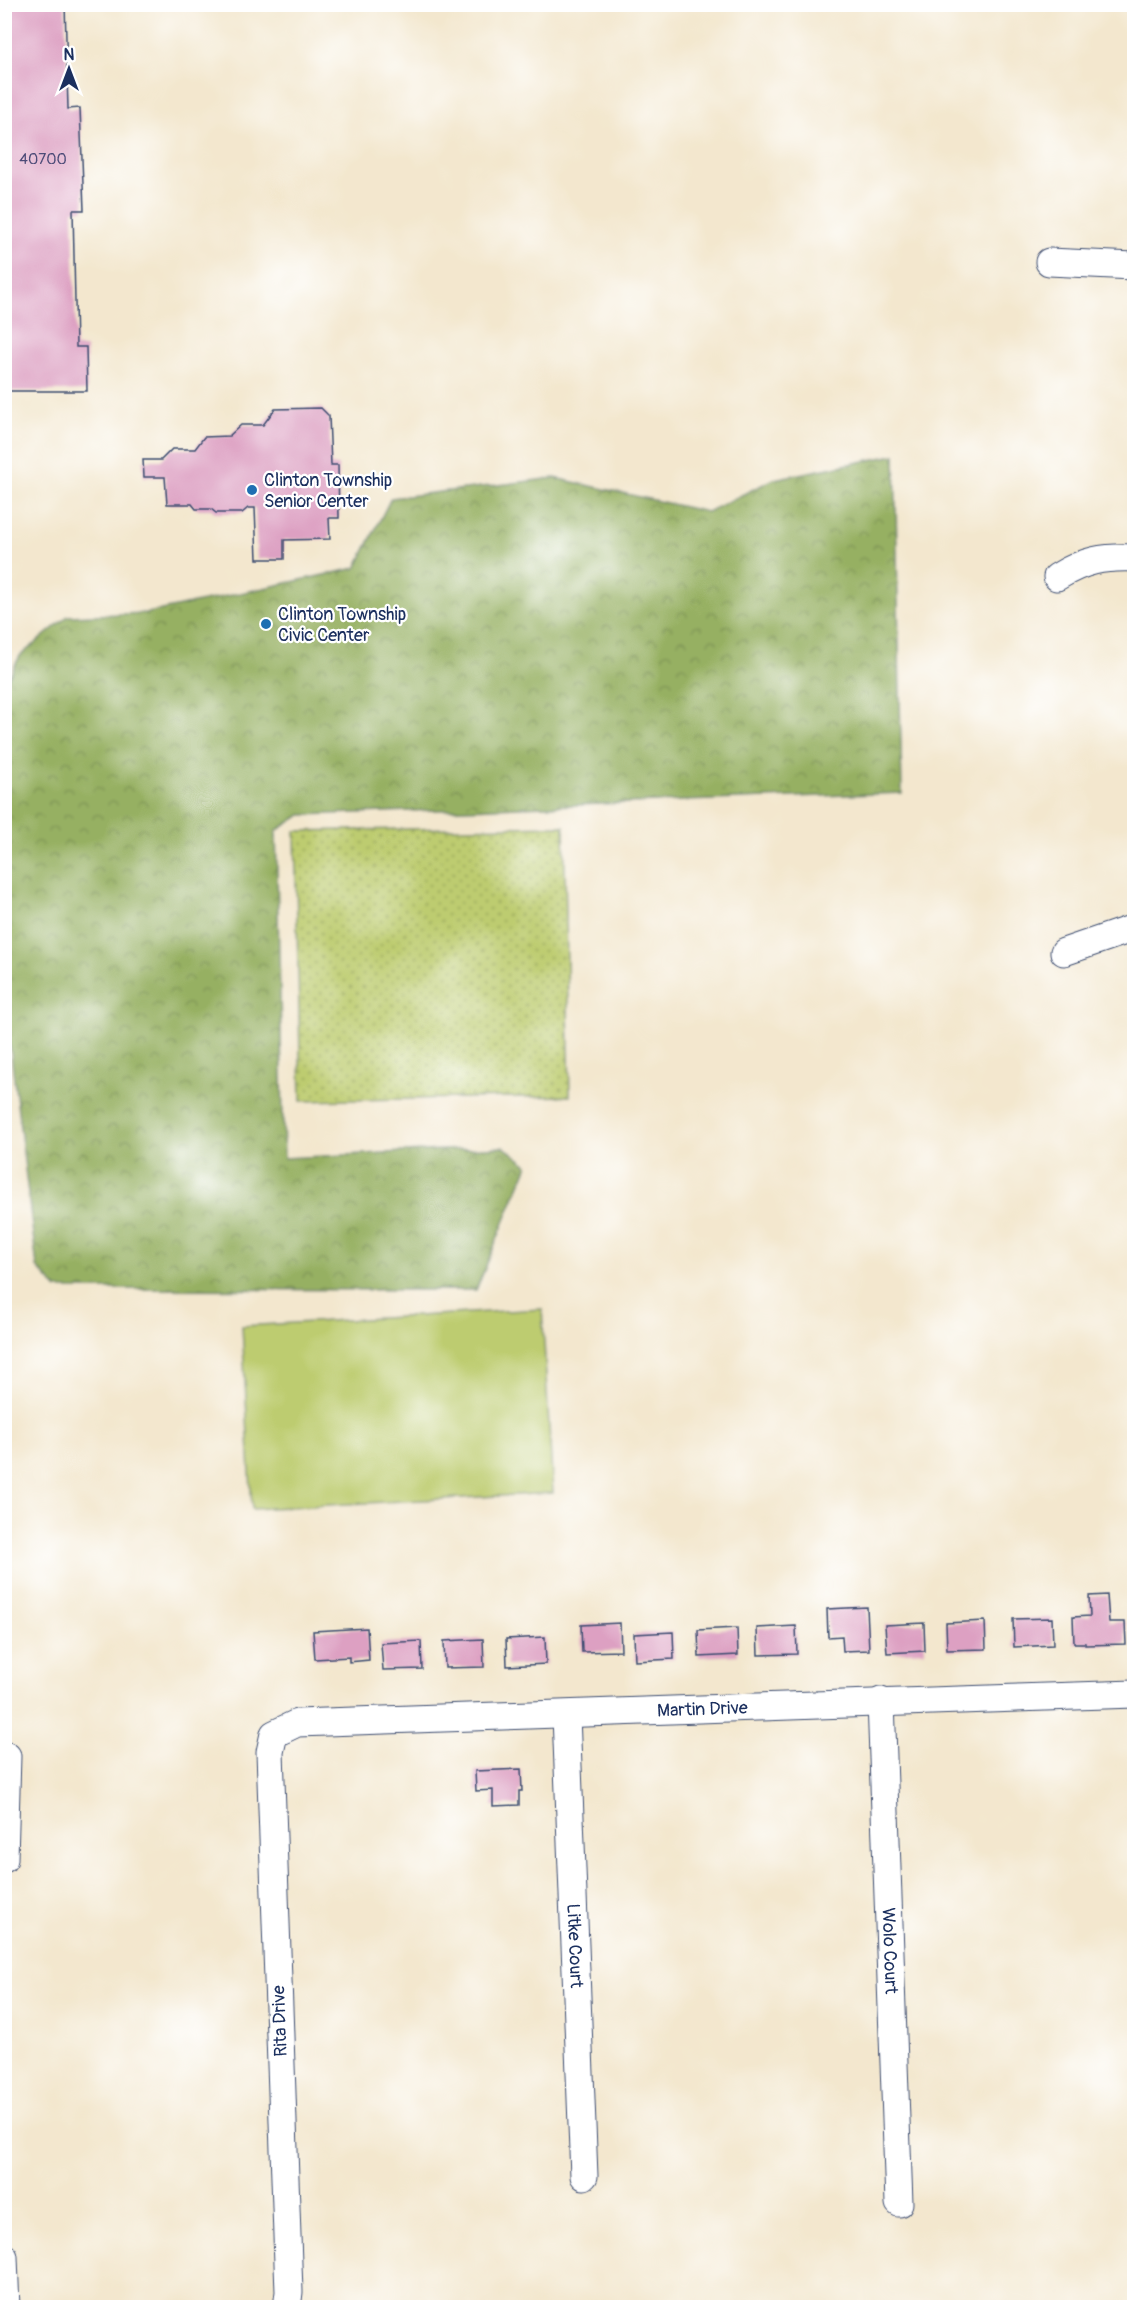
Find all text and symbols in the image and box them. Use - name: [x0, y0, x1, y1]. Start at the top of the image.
- north arrow: [39, 39, 99, 99]
- text: N: [64, 45, 75, 65]
- house number: 40700: [19, 150, 67, 169]
- place label: Clinton Township Senior Center: [264, 469, 392, 513]
- marker: Clinton Township Senior Center: [245, 483, 259, 497]
- place label: Clinton Township Civic Center: [278, 603, 406, 647]
- marker: Clinton Township Civic Center: [259, 617, 273, 631]
- street label: Martin Drive: [657, 1696, 748, 1722]
- street label: Litke Court: [562, 1903, 588, 1989]
- street label: Wolo Court: [877, 1907, 903, 1995]
- street label: Rita Drive: [267, 1985, 293, 2057]

